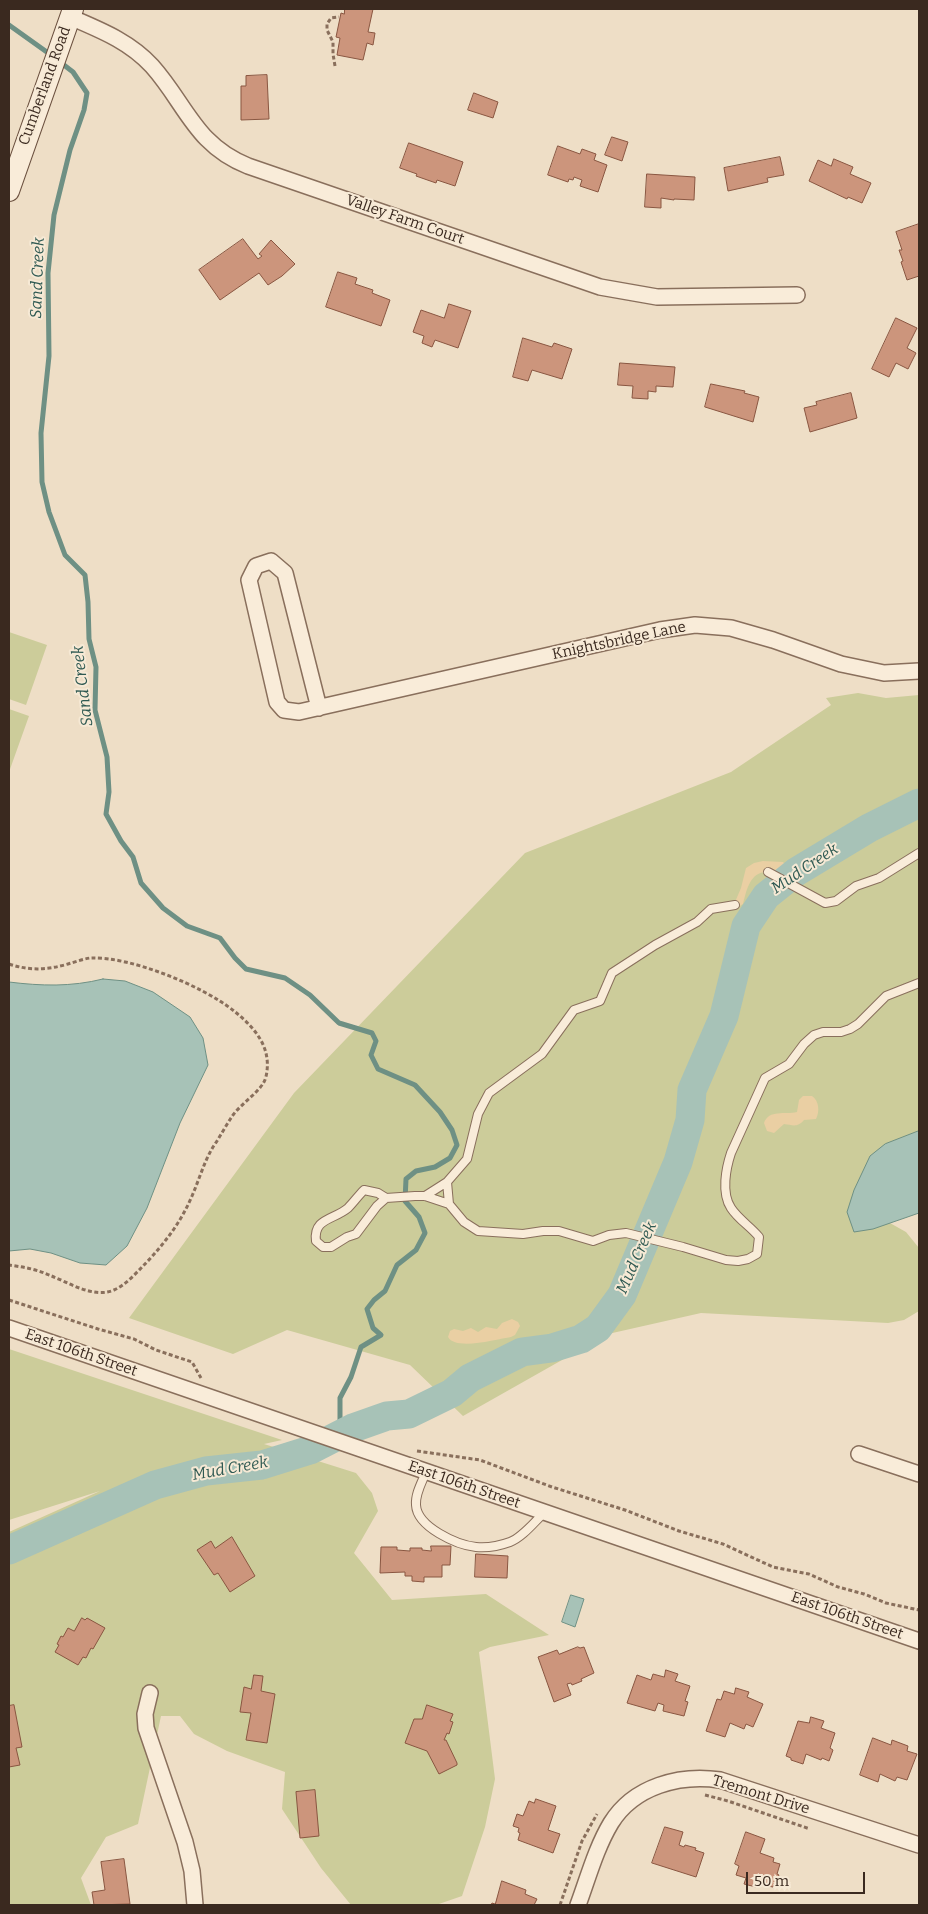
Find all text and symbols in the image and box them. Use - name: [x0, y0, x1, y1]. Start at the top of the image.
- street label: Cumberland Road: [15, 24, 75, 148]
- street label: Valley Farm Court: [343, 191, 467, 249]
- water label: Sand Creek: [27, 237, 49, 319]
- street label: Knightsbridge Lane: [551, 618, 687, 664]
- water label: Sand Creek: [69, 645, 97, 727]
- water label: Mud Creek: [768, 840, 842, 898]
- water label: Mud Creek: [613, 1219, 661, 1297]
- street label: East 106th Street: [23, 1325, 139, 1381]
- water label: Mud Creek: [191, 1453, 269, 1485]
- street label: East 106th Street: [406, 1457, 522, 1513]
- street label: East 106th Street: [789, 1588, 905, 1644]
- street label: Tremont Drive: [710, 1772, 812, 1818]
- scale bar: [748, 1862, 867, 1894]
- text: 50 m: [754, 1872, 789, 1890]

